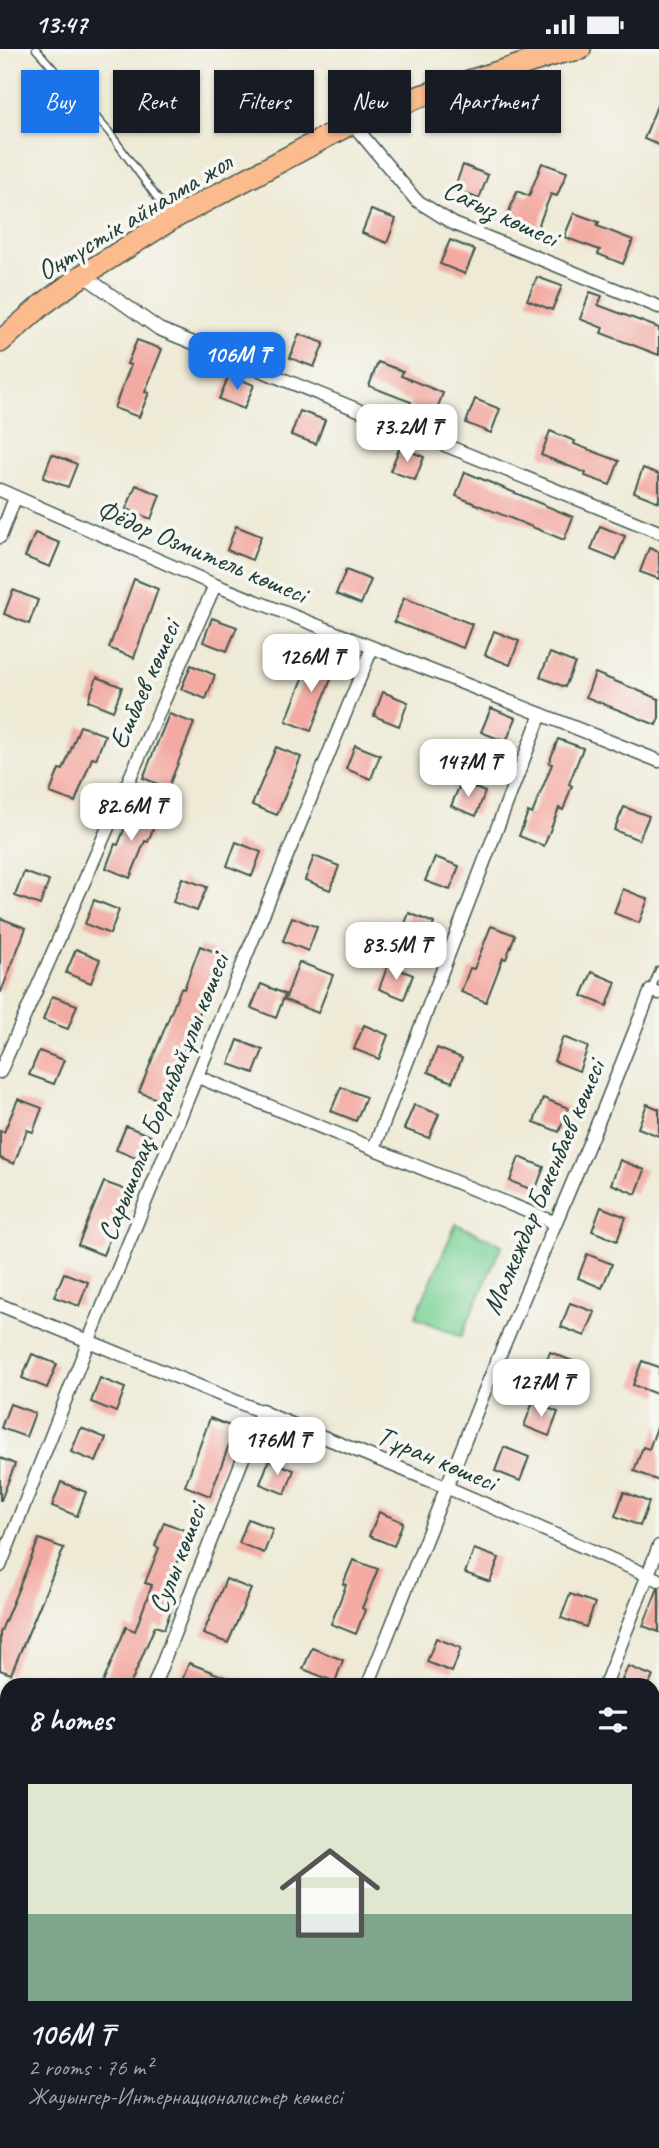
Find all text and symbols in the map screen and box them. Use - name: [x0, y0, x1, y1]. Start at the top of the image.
- text: 13:47: [35, 8, 87, 41]
- chip: Buy: [21, 70, 99, 133]
- chip: Rent: [113, 70, 200, 133]
- chip: Filters: [214, 70, 314, 133]
- chip: New: [328, 70, 411, 133]
- chip: Apartment: [425, 70, 561, 133]
- street label: Оңтүстік айналма жол: [30, 143, 239, 288]
- street label: Сағыз көшесі: [438, 171, 567, 257]
- pin: 106M ₸: [180, 333, 294, 392]
- text: 106M ₸: [204, 340, 270, 369]
- pin: 73.2M ₸: [342, 405, 472, 464]
- text: 73.2M ₸: [372, 412, 442, 441]
- street label: Фёдор Озмитель көшесі: [91, 491, 316, 613]
- street label: Ешбаев көшесі: [100, 611, 189, 754]
- pin: 126M ₸: [254, 635, 368, 694]
- text: 126M ₸: [278, 642, 344, 671]
- pin: 147M ₸: [411, 739, 525, 799]
- text: 147M ₸: [436, 747, 500, 776]
- pin: 82.6M ₸: [66, 783, 196, 843]
- text: 82.6M ₸: [96, 791, 166, 820]
- pin: 83.5M ₸: [331, 923, 461, 982]
- text: 83.5M ₸: [362, 930, 430, 959]
- street label: Сарышолақ Боранбайұлы көшесі: [89, 945, 238, 1246]
- street label: Малкеждар Бөкенбаев көшесі: [474, 1051, 614, 1320]
- pin: 127M ₸: [484, 1359, 598, 1419]
- text: 127M ₸: [509, 1367, 573, 1396]
- pin: 176M ₸: [220, 1417, 334, 1477]
- street label: Тұран көшесі: [372, 1417, 506, 1500]
- text: 176M ₸: [245, 1425, 310, 1454]
- street label: Сулы көшесі: [140, 1494, 215, 1618]
- text: 8 homes: [28, 1701, 113, 1739]
- icon: filters: [594, 1701, 632, 1739]
- icon: home: [267, 1830, 393, 1956]
- text: 106M ₸: [28, 2015, 113, 2053]
- text: 2 rooms · 76 m²: [28, 2053, 152, 2082]
- text: Жауынгер-Интернационалистер көшесі: [28, 2082, 342, 2111]

